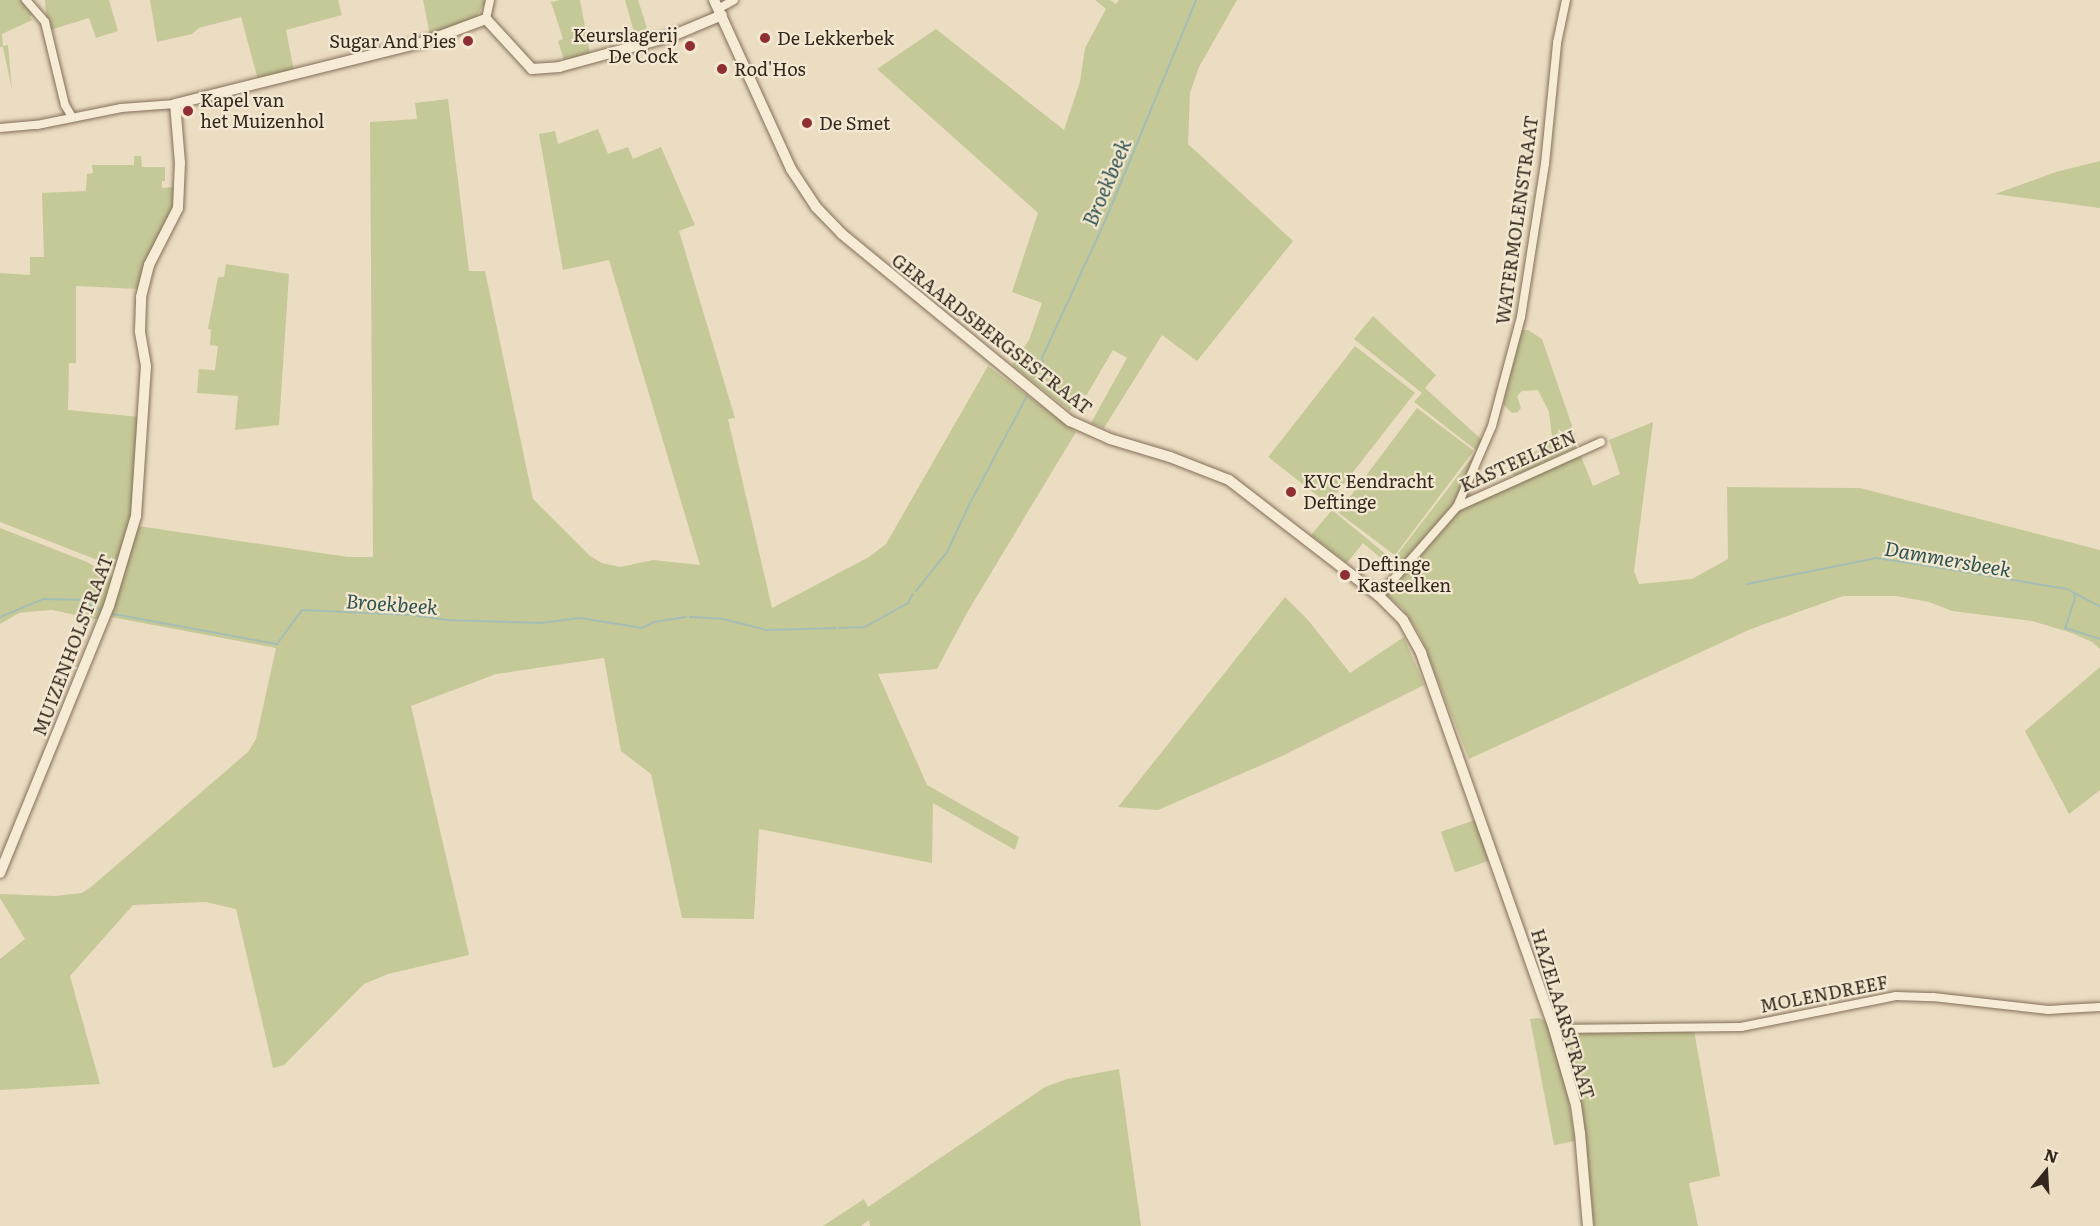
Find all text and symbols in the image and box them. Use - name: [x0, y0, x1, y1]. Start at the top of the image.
- place label: Keurslagerij De Cock: [573, 25, 678, 68]
- place label: De Lekkerbek: [777, 27, 894, 49]
- place label: Sugar And Pies: [329, 30, 456, 52]
- marker: De Lekkerbek: [758, 31, 772, 45]
- marker: Sugar And Pies: [461, 34, 475, 48]
- marker: Keurslagerij De Cock: [683, 39, 697, 53]
- place label: Rod'Hos: [734, 58, 806, 80]
- marker: Rod'Hos: [715, 62, 729, 76]
- place label: Kapel van het Muizenhol: [200, 90, 324, 132]
- marker: Kapel van het Muizenhol: [181, 104, 195, 118]
- place label: De Smet: [819, 112, 890, 134]
- street label: WATERMOLENSTRAAT: [1492, 114, 1542, 326]
- marker: De Smet: [800, 116, 814, 130]
- water label: Broekbeek: [1077, 135, 1135, 229]
- street label: GERAARDSBERGSESTRAAT: [888, 249, 1096, 419]
- street label: KASTEELKEN: [1457, 426, 1579, 496]
- place label: KVC Eendracht Deftinge: [1303, 471, 1434, 514]
- marker: KVC Eendracht Deftinge: [1284, 485, 1298, 499]
- water label: Dammersbeek: [1883, 535, 2013, 581]
- street label: MUIZENHOLSTRAAT: [28, 551, 118, 739]
- place label: Deftinge Kasteelken: [1357, 554, 1451, 596]
- marker: Deftinge Kasteelken: [1338, 568, 1352, 582]
- water label: Broekbeek: [345, 588, 439, 618]
- street label: HAZELAARSTRAAT: [1527, 926, 1599, 1102]
- street label: MOLENDREEF: [1758, 971, 1890, 1017]
- text: N: [2041, 1141, 2062, 1168]
- north arrow: [2016, 1142, 2076, 1202]

